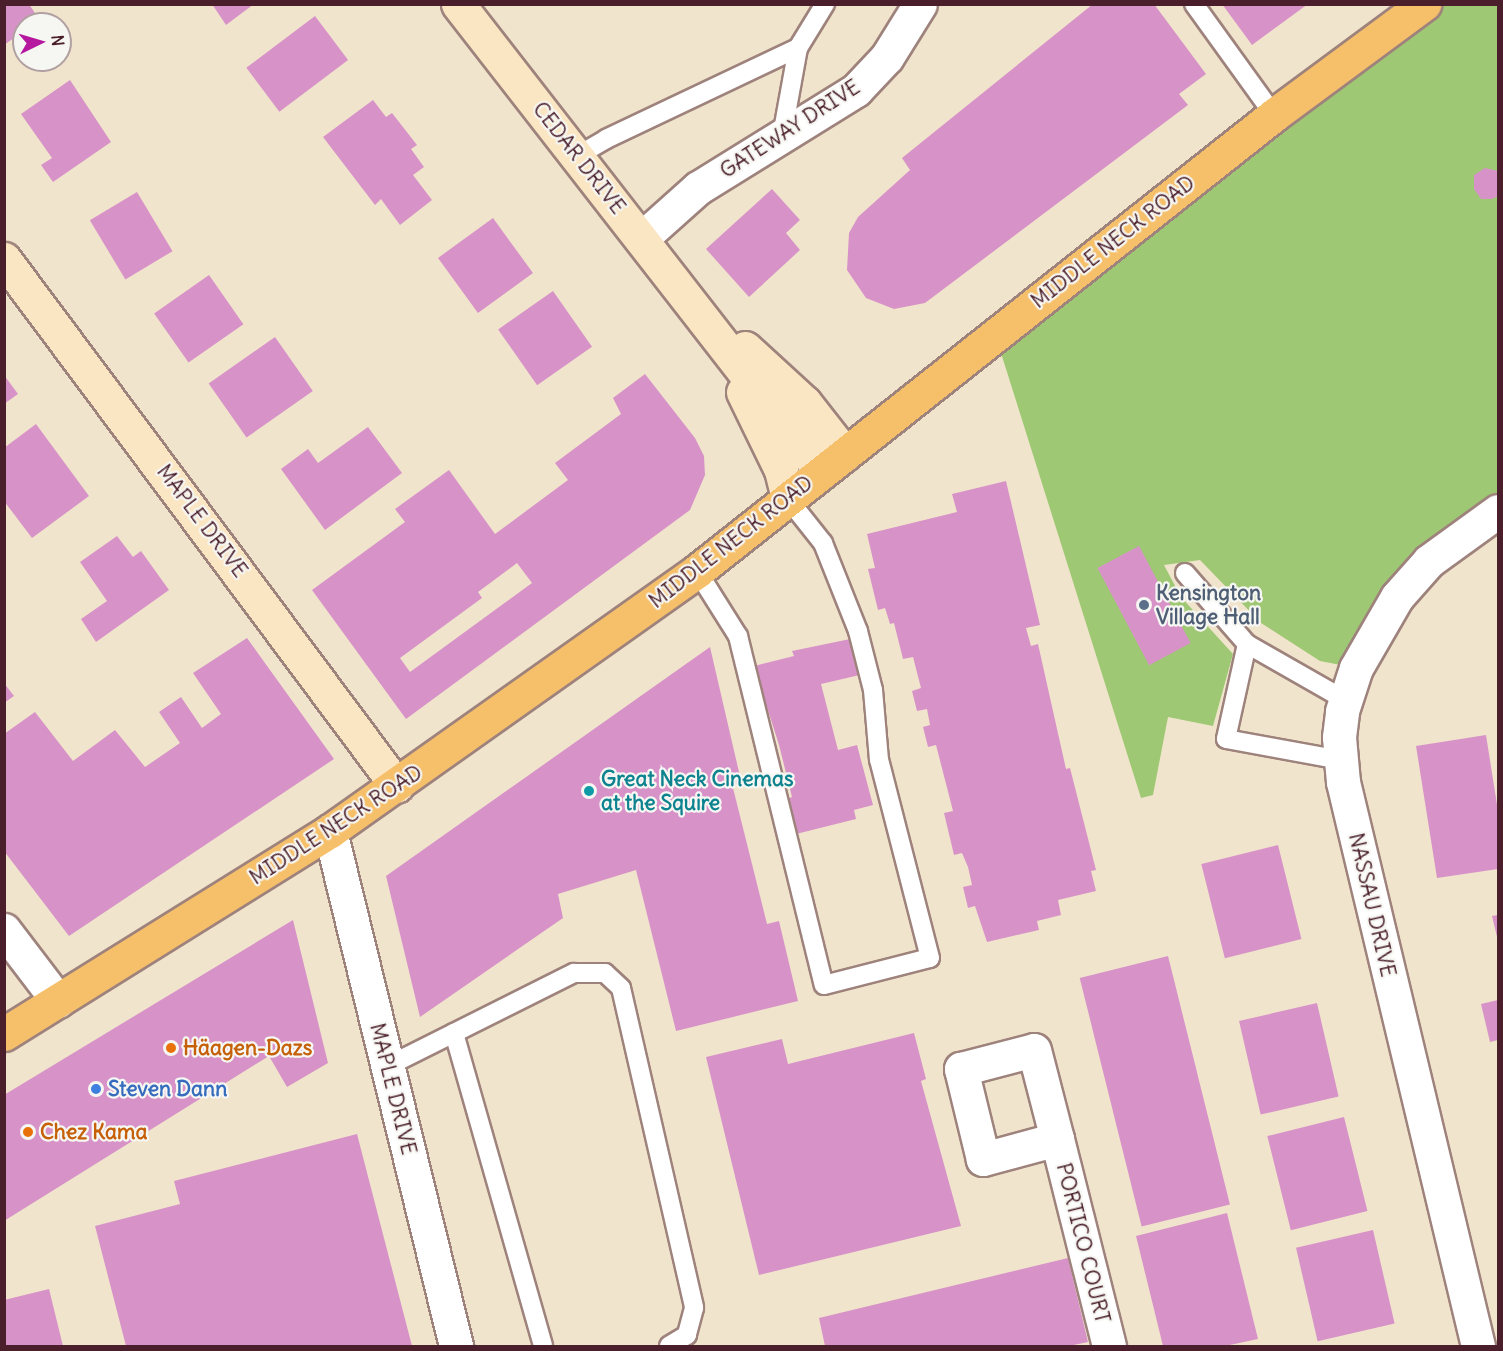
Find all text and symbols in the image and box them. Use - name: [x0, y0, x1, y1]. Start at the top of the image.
- north arrow: [12, 12, 72, 72]
- text: N: [47, 34, 68, 47]
- street label: GATEWAY DRIVE: [715, 74, 865, 184]
- street label: CEDAR DRIVE: [527, 97, 631, 219]
- street label: MIDDLE NECK ROAD: [1026, 170, 1200, 314]
- street label: MAPLE DRIVE: [151, 460, 253, 582]
- street label: MIDDLE NECK ROAD: [644, 470, 818, 614]
- place label: Kensington Village Hall: [1156, 580, 1261, 630]
- marker: Kensington Village Hall: [1137, 598, 1151, 612]
- street label: MIDDLE NECK ROAD: [245, 760, 427, 890]
- place label: Great Neck Cinemas at the Squire: [601, 766, 794, 816]
- marker: Great Neck Cinemas at the Squire: [582, 784, 596, 798]
- street label: NASSAU DRIVE: [1343, 831, 1401, 979]
- street label: MAPLE DRIVE: [364, 1021, 422, 1157]
- place label: Häagen-Dazs: [183, 1035, 312, 1061]
- marker: Häagen-Dazs: [164, 1041, 178, 1055]
- place label: Steven Dann: [108, 1076, 227, 1102]
- marker: Steven Dann: [89, 1082, 103, 1096]
- place label: Chez Kama: [40, 1119, 148, 1145]
- marker: Chez Kama: [21, 1125, 35, 1139]
- street label: PORTICO COURT: [1051, 1160, 1115, 1326]

